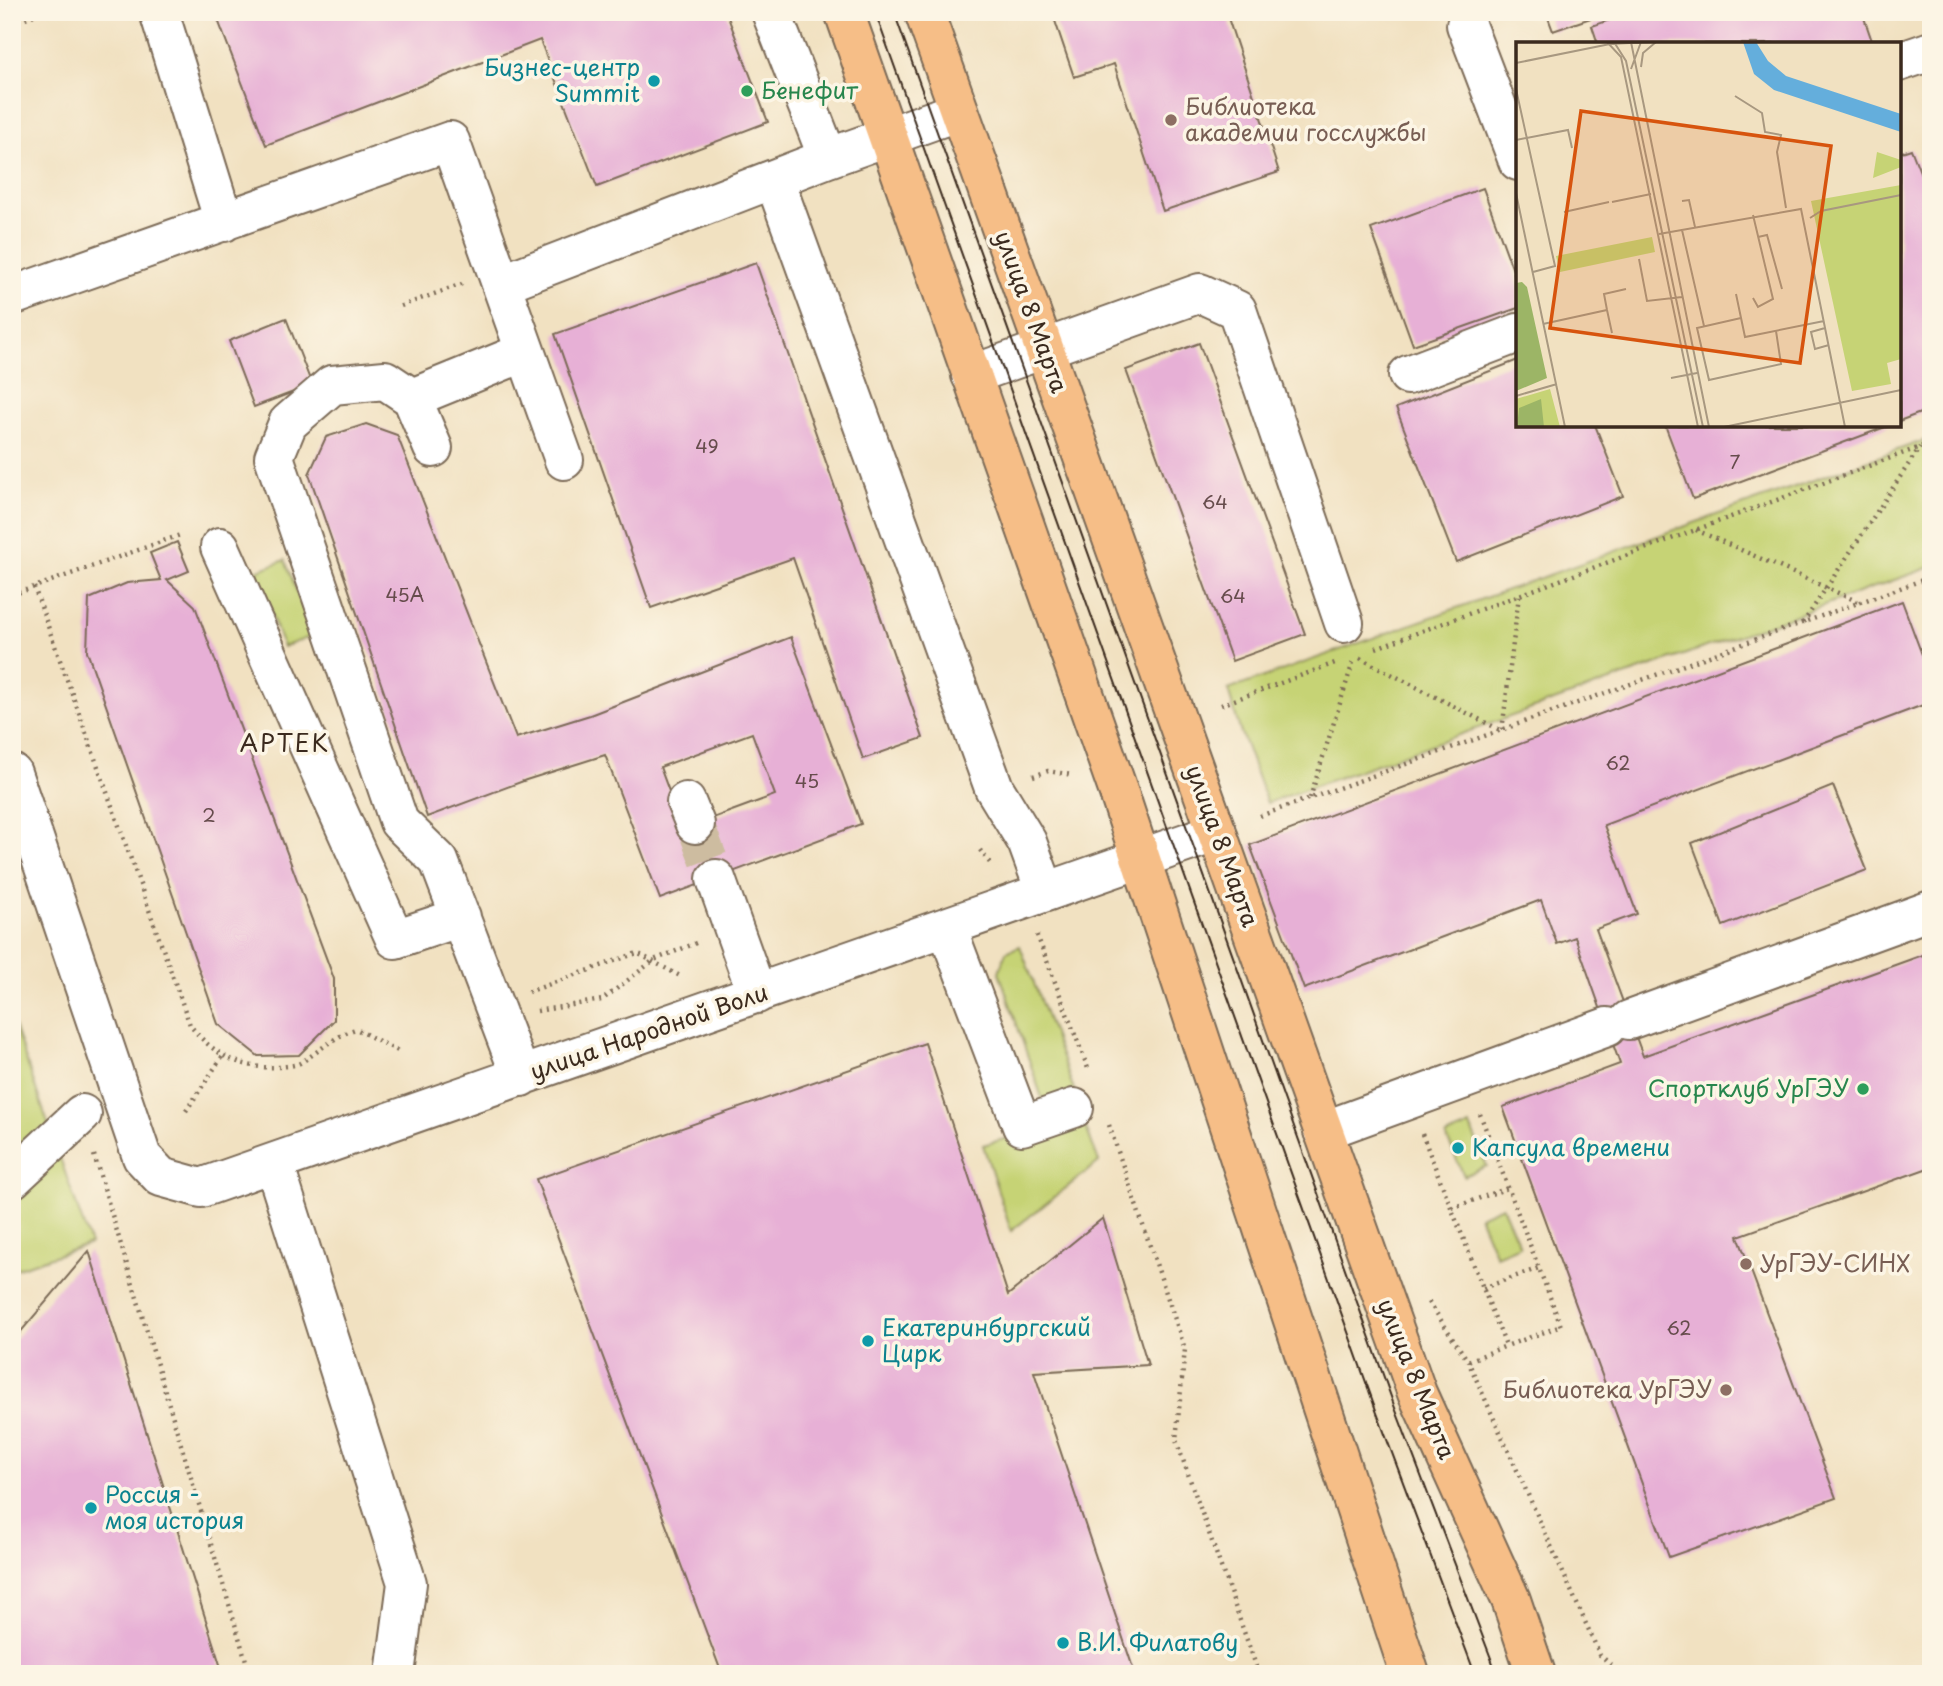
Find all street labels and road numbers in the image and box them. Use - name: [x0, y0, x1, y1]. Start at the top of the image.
- street label: улица 8 Марта: [987, 225, 1078, 398]
- street label: улица 8 Марта: [1178, 759, 1269, 932]
- street label: улица Народной Воли: [525, 973, 772, 1088]
- street label: улица 8 Марта: [1369, 1293, 1466, 1464]

